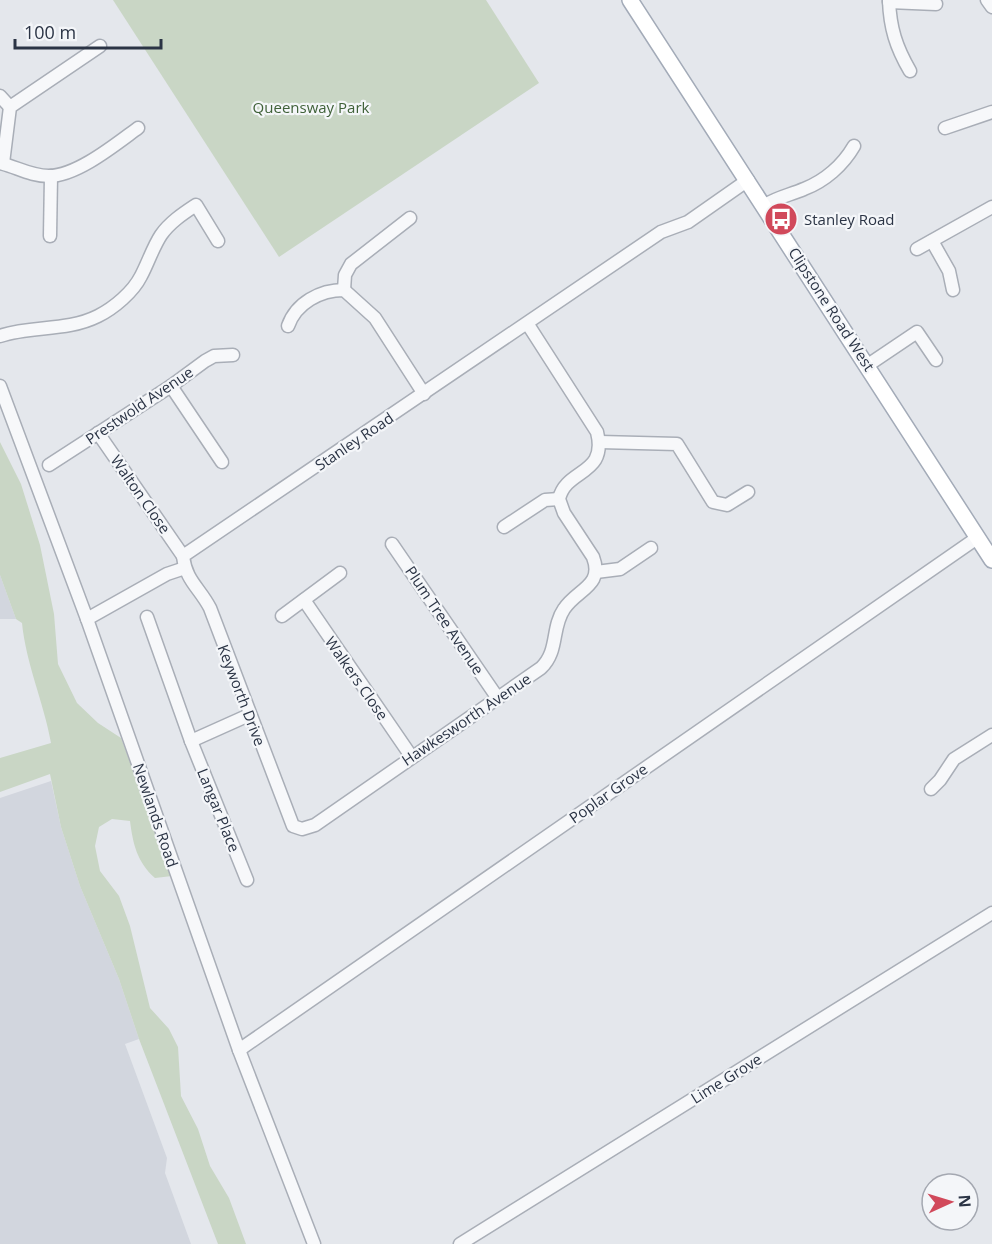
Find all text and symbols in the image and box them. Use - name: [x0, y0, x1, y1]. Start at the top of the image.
- scale bar: [15, 12, 160, 50]
- text: 100 m: [24, 20, 76, 44]
- park label: Queensway Park: [253, 97, 370, 117]
- bus stop icon: Stanley Road: [763, 201, 799, 237]
- place label: Stanley Road: [804, 209, 895, 229]
- street label: Clipstone Road West: [784, 243, 880, 375]
- street label: Prestwold Avenue: [81, 362, 197, 448]
- street label: Stanley Road: [311, 407, 397, 475]
- street label: Walton Close: [107, 451, 175, 537]
- street label: Plum Tree Avenue: [401, 562, 489, 678]
- street label: Walkers Close: [321, 632, 393, 724]
- street label: Keyworth Drive: [213, 641, 271, 749]
- street label: Hawkesworth Avenue: [397, 668, 535, 770]
- street label: Poplar Grove: [565, 759, 651, 827]
- street label: Newlands Road: [129, 760, 183, 870]
- street label: Langar Place: [193, 765, 245, 855]
- street label: Lime Grove: [687, 1048, 765, 1108]
- north arrow: [920, 1172, 980, 1232]
- text: N: [954, 1194, 976, 1208]

